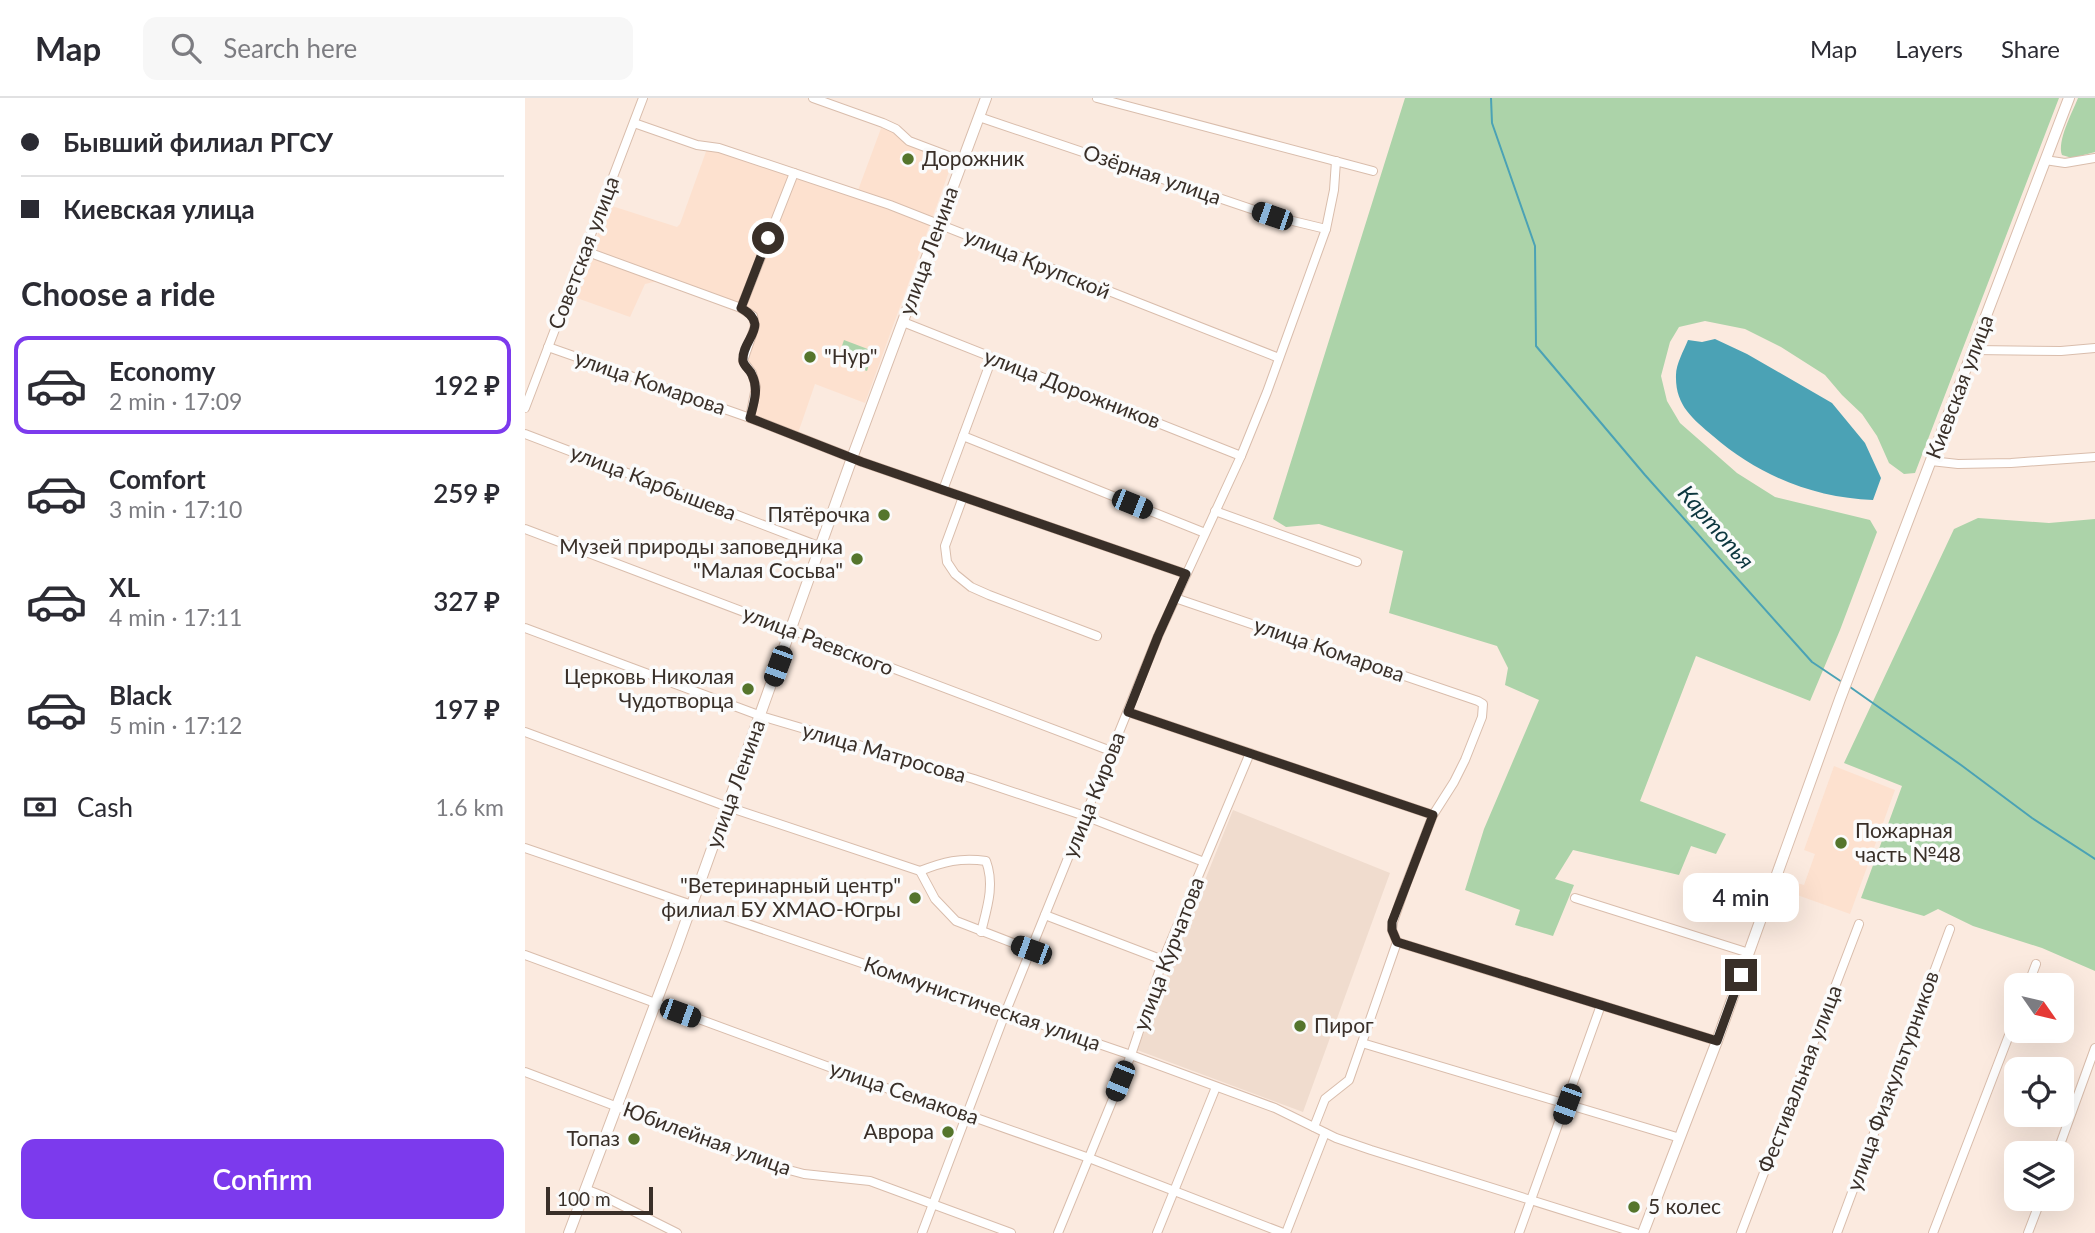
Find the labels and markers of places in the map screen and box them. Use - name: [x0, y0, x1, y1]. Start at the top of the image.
- place label: Дорожник: [922, 145, 1024, 170]
- marker: Дорожник: [900, 151, 916, 167]
- place label: "Нур": [824, 343, 878, 368]
- marker: "Нур": [802, 349, 818, 365]
- place label: Пятёрочка: [767, 501, 870, 526]
- marker: Пятёрочка: [876, 507, 892, 523]
- place label: Музей природы заповедника "Малая Сосьва": [559, 533, 843, 582]
- marker: Музей природы заповедника "Малая Сосьва": [849, 551, 865, 567]
- place label: Церковь Николая Чудотворца: [564, 663, 734, 712]
- marker: Церковь Николая Чудотворца: [740, 681, 756, 697]
- place label: Пожарная часть №48: [1855, 817, 1961, 866]
- marker: Пожарная часть №48: [1833, 835, 1849, 851]
- place label: "Ветеринарный центр" филиал БУ ХМАО-Югры: [661, 872, 901, 921]
- marker: "Ветеринарный центр" филиал БУ ХМАО-Югры: [907, 890, 923, 906]
- place label: Пирог: [1314, 1012, 1374, 1037]
- marker: Пирог: [1292, 1018, 1308, 1034]
- place label: Аврора: [864, 1118, 934, 1143]
- marker: Аврора: [940, 1124, 956, 1140]
- place label: Топаз: [567, 1125, 620, 1150]
- marker: Топаз: [626, 1131, 642, 1147]
- place label: 5 колес: [1648, 1193, 1721, 1218]
- marker: 5 колес: [1626, 1199, 1642, 1215]

